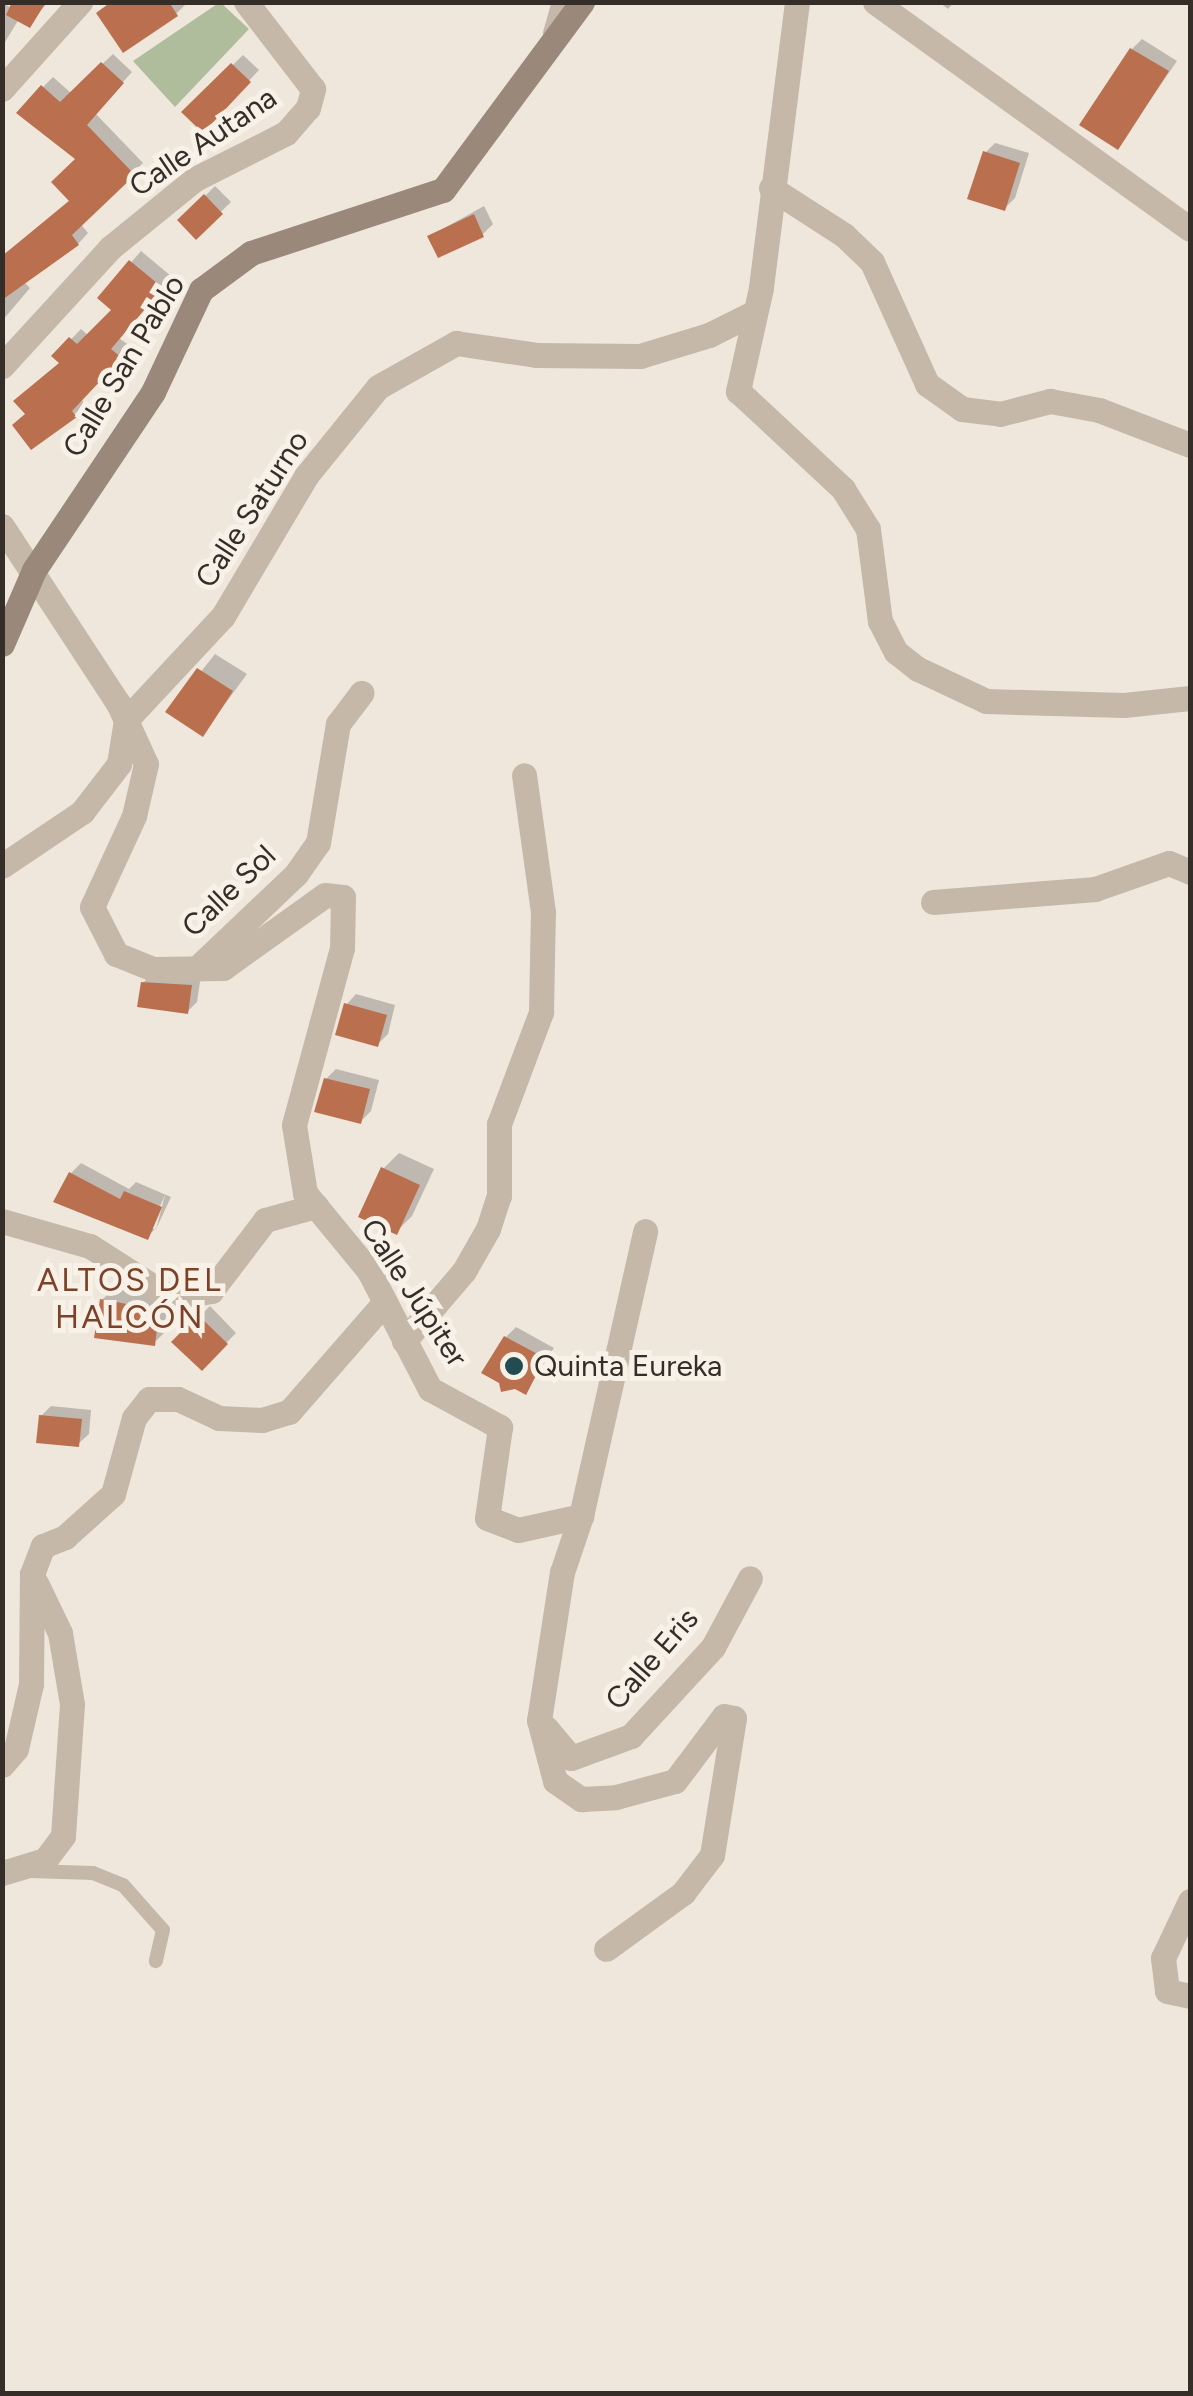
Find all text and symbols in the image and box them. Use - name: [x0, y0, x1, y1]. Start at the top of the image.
- street label: Calle Autana: [123, 80, 283, 204]
- street label: Calle San Pablo: [56, 269, 192, 463]
- street label: Calle Saturno: [188, 424, 316, 594]
- street label: Calle Sol: [175, 838, 283, 944]
- street label: Calle Júpiter: [353, 1213, 475, 1373]
- district label: ALTOS DEL HALCÓN: [37, 1262, 223, 1337]
- place label: Quinta Eureka: [534, 1348, 722, 1384]
- marker: Quinta Eureka: [503, 1355, 525, 1377]
- street label: Calle Eris: [598, 1601, 706, 1717]

